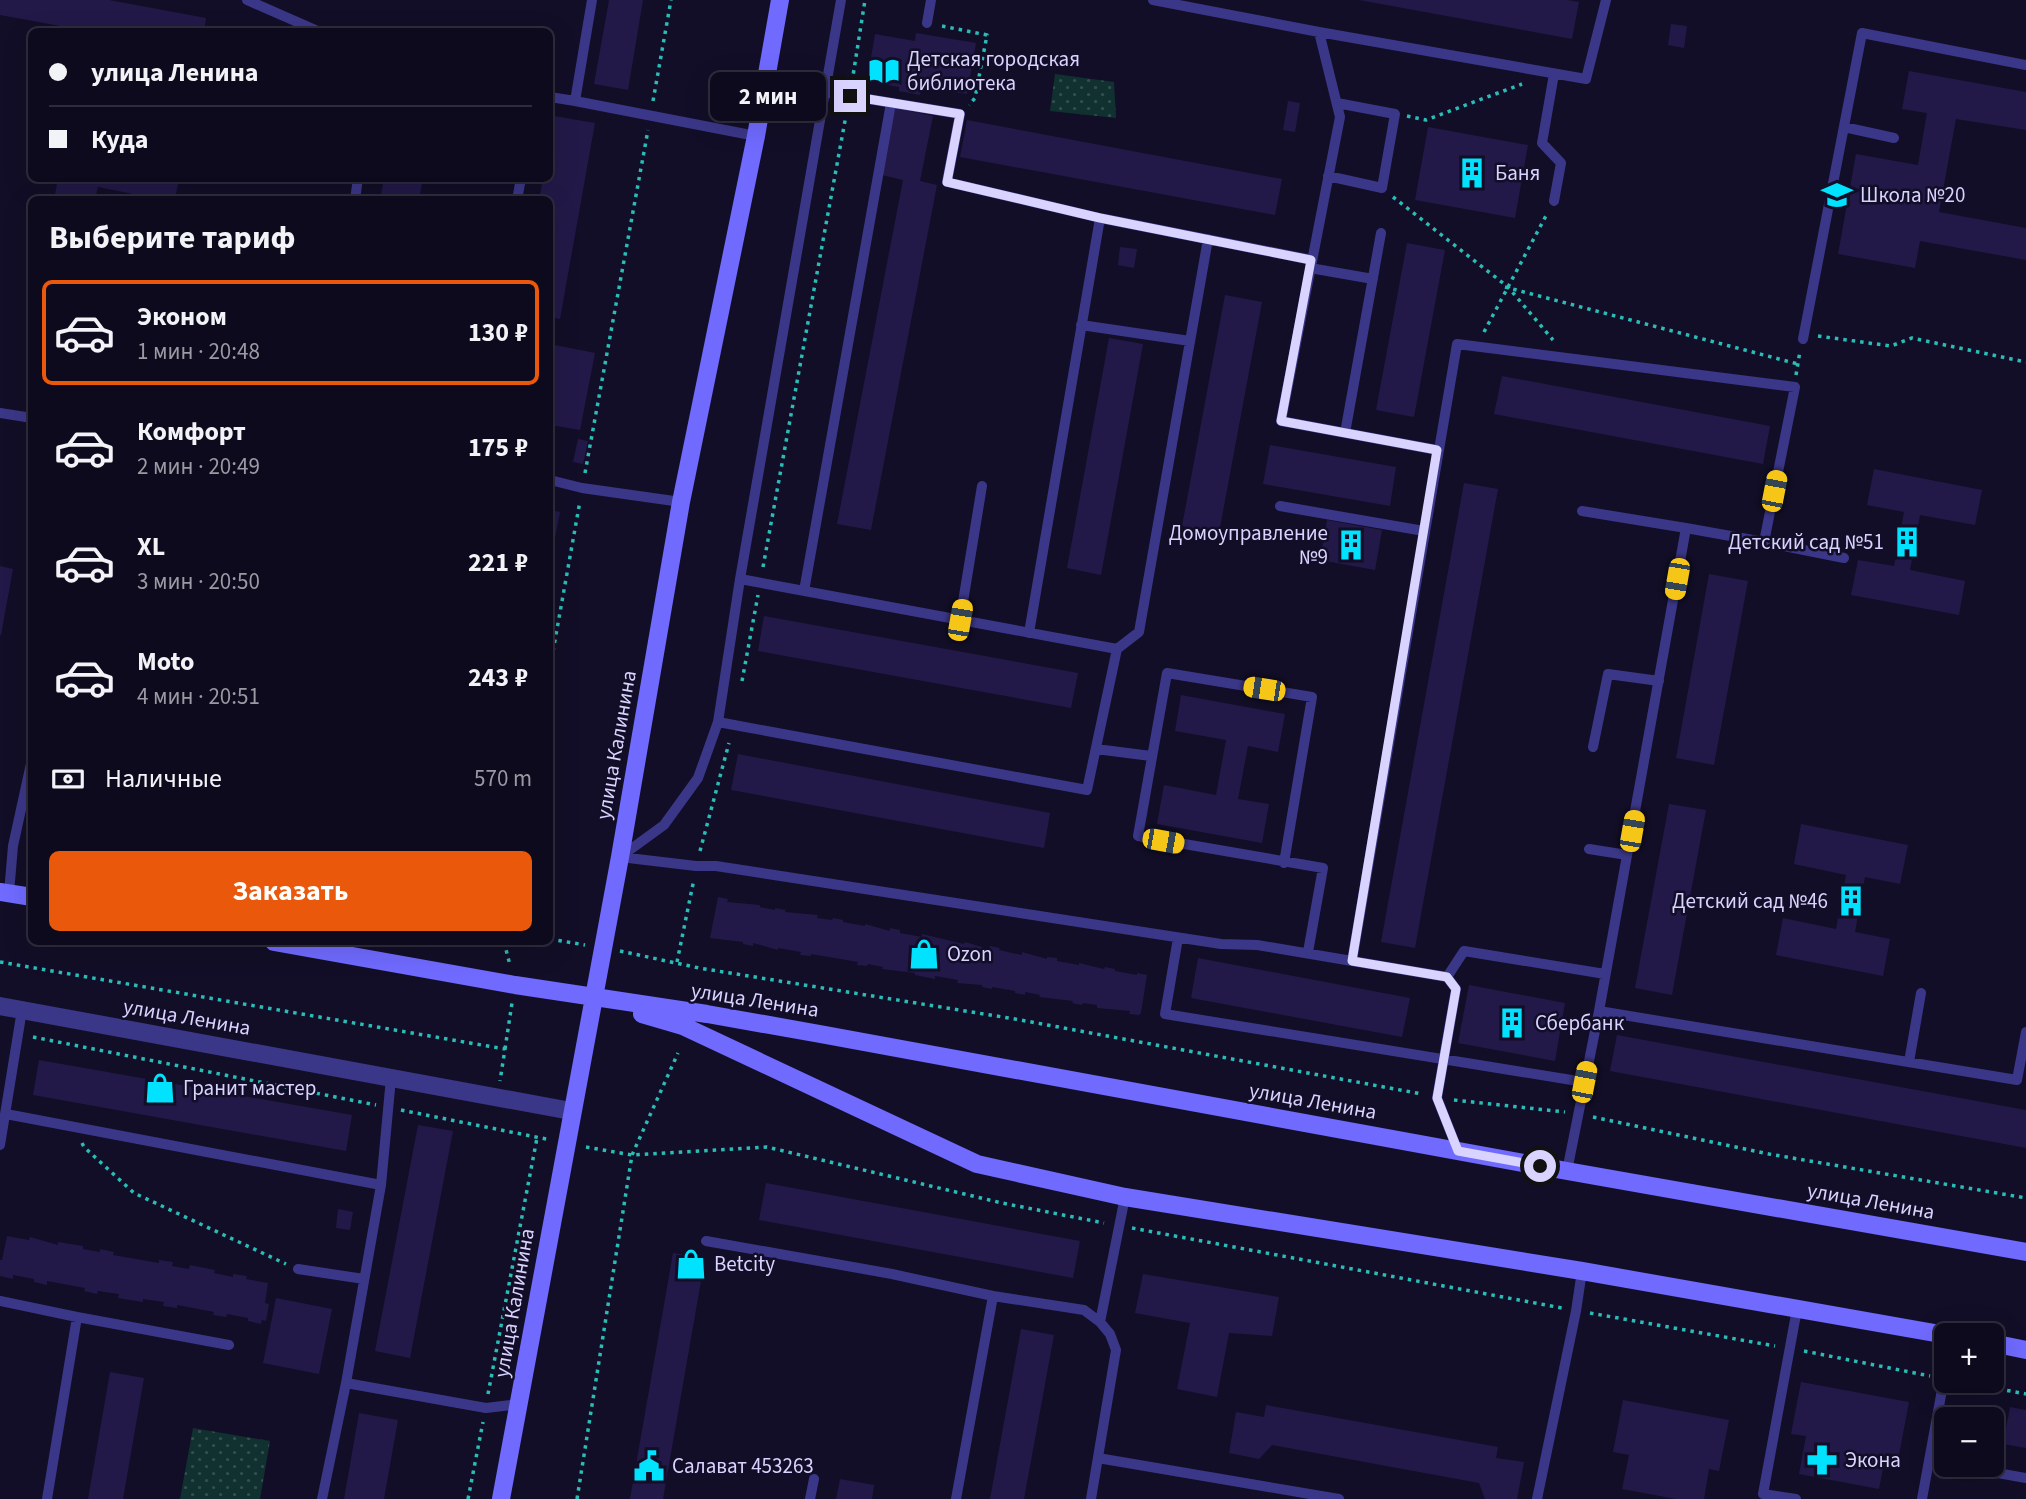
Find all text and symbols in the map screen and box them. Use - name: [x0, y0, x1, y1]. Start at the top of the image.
- place label: Детская городская библиотека: [907, 44, 1080, 98]
- text: улица Ленина: [91, 54, 258, 91]
- library icon: Детская городская библиотека: [867, 54, 901, 88]
- callout: 2 мин: [710, 72, 826, 120]
- text: 2 мин: [739, 80, 797, 113]
- route end: [834, 80, 866, 112]
- text: Куда: [91, 121, 149, 158]
- building icon: Баня: [1455, 156, 1489, 190]
- place label: Баня: [1495, 158, 1540, 188]
- school or university icon: Школа №20: [1820, 178, 1854, 212]
- place label: Школа №20: [1860, 180, 1965, 210]
- text: Выберите тариф: [49, 215, 296, 261]
- text: Эконом: [137, 298, 227, 335]
- icon: car: [53, 301, 116, 364]
- text: 130 ₽: [468, 314, 528, 351]
- text: 1 мин · 20:48: [137, 335, 260, 368]
- text: Комфорт: [137, 413, 246, 450]
- icon: car: [53, 416, 116, 479]
- text: 175 ₽: [468, 429, 528, 466]
- text: 2 мин · 20:49: [137, 450, 260, 483]
- car: [1760, 468, 1789, 514]
- place label: Домоуправление №9: [1169, 518, 1328, 572]
- building icon: Детский сад №51: [1890, 525, 1924, 559]
- place label: Детский сад №51: [1728, 527, 1884, 557]
- text: XL: [137, 528, 165, 565]
- building icon: Домоуправление №9: [1334, 528, 1368, 562]
- icon: car: [53, 531, 116, 594]
- text: 221 ₽: [468, 544, 528, 581]
- car: [1664, 556, 1691, 602]
- text: 3 мин · 20:50: [137, 565, 260, 598]
- car: [947, 597, 974, 643]
- text: Moto: [137, 643, 194, 680]
- icon: car: [53, 646, 116, 709]
- text: 243 ₽: [468, 659, 528, 696]
- street label: улица Калинина: [588, 668, 644, 822]
- car: [1242, 675, 1287, 703]
- text: 4 мин · 20:51: [137, 680, 260, 713]
- icon: cash: [49, 760, 87, 798]
- text: Наличные: [105, 760, 222, 797]
- text: 570 m: [474, 762, 532, 795]
- car: [1619, 808, 1646, 854]
- car: [1141, 827, 1186, 855]
- button: Заказать: [49, 851, 532, 931]
- building icon: Детский сад №46: [1834, 884, 1868, 918]
- place label: Детский сад №46: [1672, 886, 1828, 916]
- shop icon: Ozon: [907, 937, 941, 971]
- place label: Ozon: [947, 939, 992, 969]
- street label: улица Ленина: [689, 975, 821, 1025]
- street label: улица Ленина: [121, 991, 253, 1043]
- building icon: Сбербанк: [1495, 1006, 1529, 1040]
- place label: Сбербанк: [1535, 1008, 1625, 1038]
- car: [1570, 1059, 1599, 1105]
- shop icon: Гранит мастер: [143, 1071, 177, 1105]
- place label: Гранит мастер: [183, 1073, 316, 1103]
- street label: улица Ленина: [1247, 1075, 1379, 1127]
- route start: [1524, 1150, 1556, 1182]
- street label: улица Ленина: [1805, 1175, 1937, 1227]
- street label: улица Калинина: [486, 1226, 542, 1380]
- shop icon: Betcity: [674, 1247, 708, 1281]
- place label: Betcity: [714, 1249, 775, 1279]
- map controls: [1934, 1323, 2004, 1477]
- button: +: [1934, 1323, 2004, 1393]
- button: −: [1934, 1407, 2004, 1477]
- pharmacy icon: Экона: [1805, 1443, 1839, 1477]
- place label: Экона: [1845, 1445, 1901, 1475]
- public building icon: Салават 453263: [632, 1449, 666, 1483]
- place label: Салават 453263: [672, 1451, 814, 1481]

